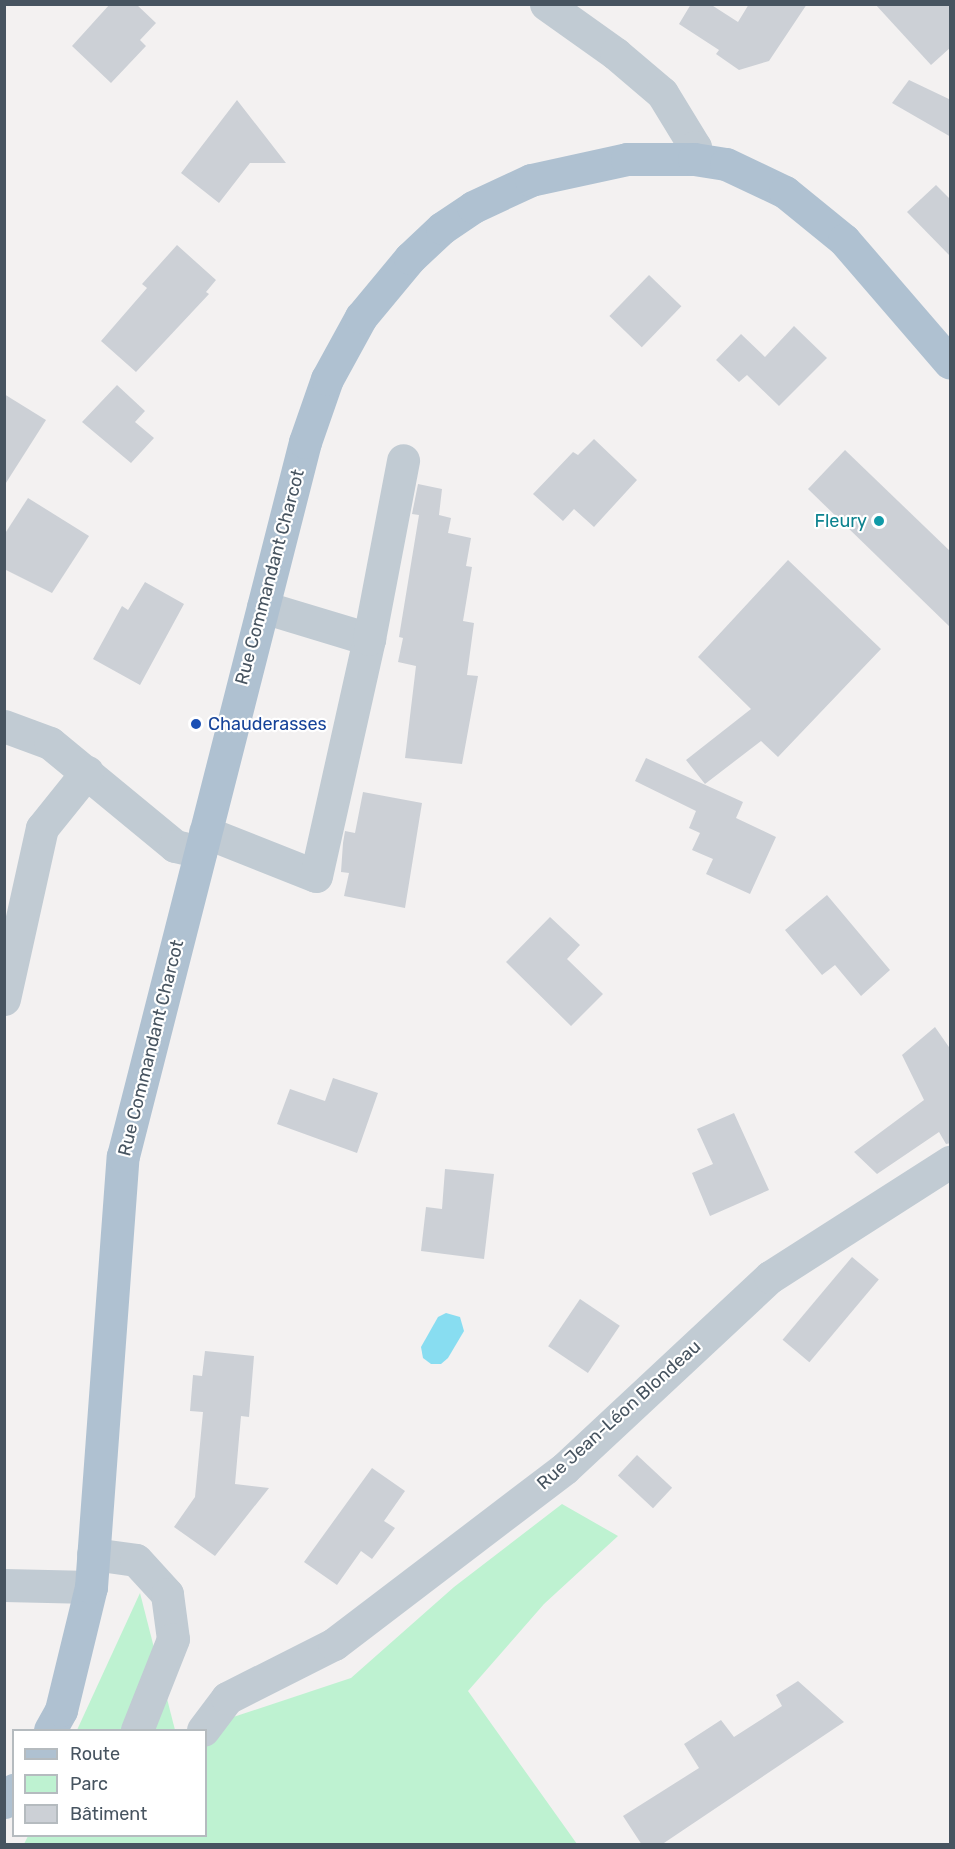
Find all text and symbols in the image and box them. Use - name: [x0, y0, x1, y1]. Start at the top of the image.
- street label: Rue Commandant Charcot: [231, 467, 309, 687]
- place label: Fleury: [814, 510, 867, 532]
- marker: Fleury: [872, 514, 886, 528]
- place label: Chauderasses: [208, 713, 327, 735]
- marker: Chauderasses: [189, 717, 203, 731]
- street label: Rue Commandant Charcot: [114, 938, 188, 1158]
- street label: Rue Jean-Léon Blondeau: [533, 1336, 705, 1494]
- legend: [12, 1729, 207, 1837]
- text: Route: [70, 1743, 120, 1765]
- text: Parc: [70, 1773, 108, 1795]
- text: Bâtiment: [70, 1803, 147, 1825]

